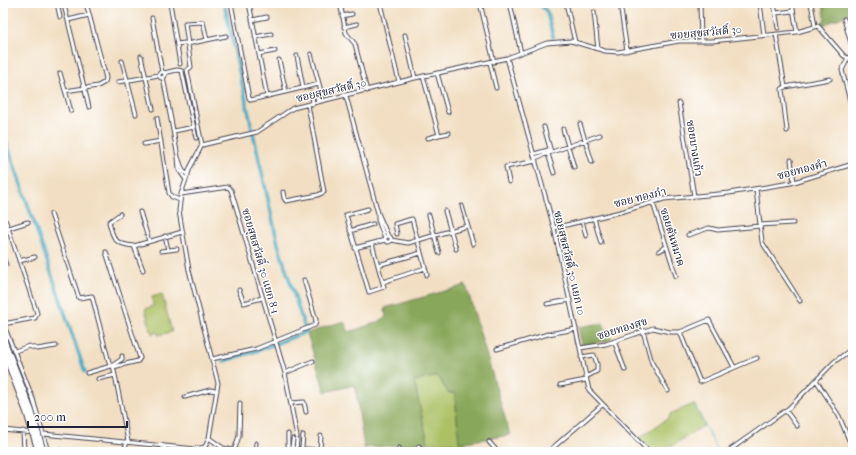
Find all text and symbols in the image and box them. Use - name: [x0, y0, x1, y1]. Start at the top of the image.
- street label: ซอยสุขสวัสดิ์ 30: [670, 21, 742, 43]
- street label: ซอยสุขสวัสดิ์ 30: [294, 74, 368, 106]
- street label: ซอยบางแก้ว: [684, 119, 705, 177]
- street label: ซอยทองคำ: [776, 157, 828, 182]
- street label: ซอย ทองภํา: [613, 185, 668, 210]
- street label: ซอยสุขสวัสดิ์ 30 แยก 8-1: [238, 206, 284, 316]
- street label: ซอยตันหมาด: [657, 206, 688, 268]
- street label: ซอยสุขสวัสดิ์ 30 แยก 10: [550, 209, 590, 317]
- street label: ซอยทองสุข: [596, 315, 649, 343]
- scale bar: [28, 403, 127, 429]
- text: 200 m: [34, 410, 66, 424]

